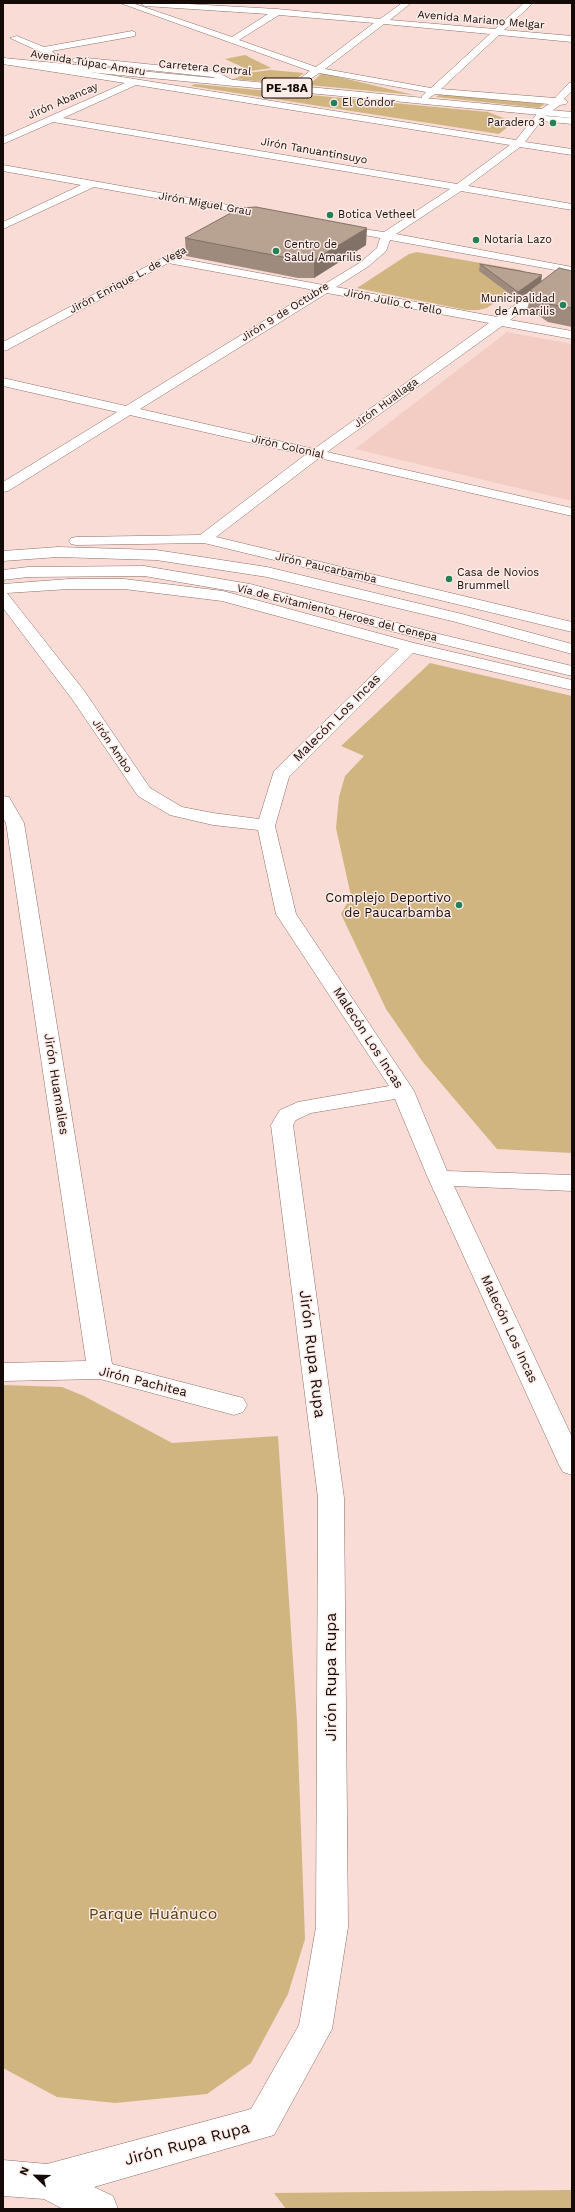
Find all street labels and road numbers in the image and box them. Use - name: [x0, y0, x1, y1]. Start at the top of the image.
- street label: Avenida Mariano Melgar: [417, 8, 545, 32]
- street label: Avenida Túpac Amaru: [29, 47, 147, 79]
- street label: Carretera Central: [158, 57, 252, 79]
- road number: PE-18A: [262, 78, 312, 98]
- street label: Jirón Abancay: [26, 80, 100, 122]
- street label: Jirón Tanuantinsuyo: [260, 135, 368, 167]
- street label: Jirón Miguel Grau: [157, 189, 253, 219]
- street label: Jirón Enrique L. de Vega: [67, 243, 189, 317]
- street label: Jirón 9 de Octubre: [238, 280, 332, 344]
- street label: Jirón Julio C. Tello: [343, 286, 443, 318]
- street label: Jirón Huallaga: [351, 375, 421, 431]
- street label: Jirón Colonial: [250, 432, 326, 462]
- street label: Jirón Paucarbamba: [274, 550, 378, 586]
- street label: Vía de Evitamiento Heroes del Cenepa: [235, 582, 439, 644]
- street label: Malecón Los Incas: [290, 671, 384, 765]
- street label: Jirón Ambo: [89, 717, 135, 775]
- street label: Malecón Los Incas: [329, 985, 407, 1091]
- street label: Jirón Huamalies: [40, 1032, 72, 1136]
- street label: Malecón Los Incas: [477, 1273, 541, 1385]
- street label: Jirón Rupa Rupa: [295, 1289, 329, 1419]
- street label: Jirón Pachitea: [97, 1363, 189, 1401]
- street label: Jirón Rupa Rupa: [321, 1613, 341, 1741]
- street label: Jirón Rupa Rupa: [122, 2118, 252, 2170]

